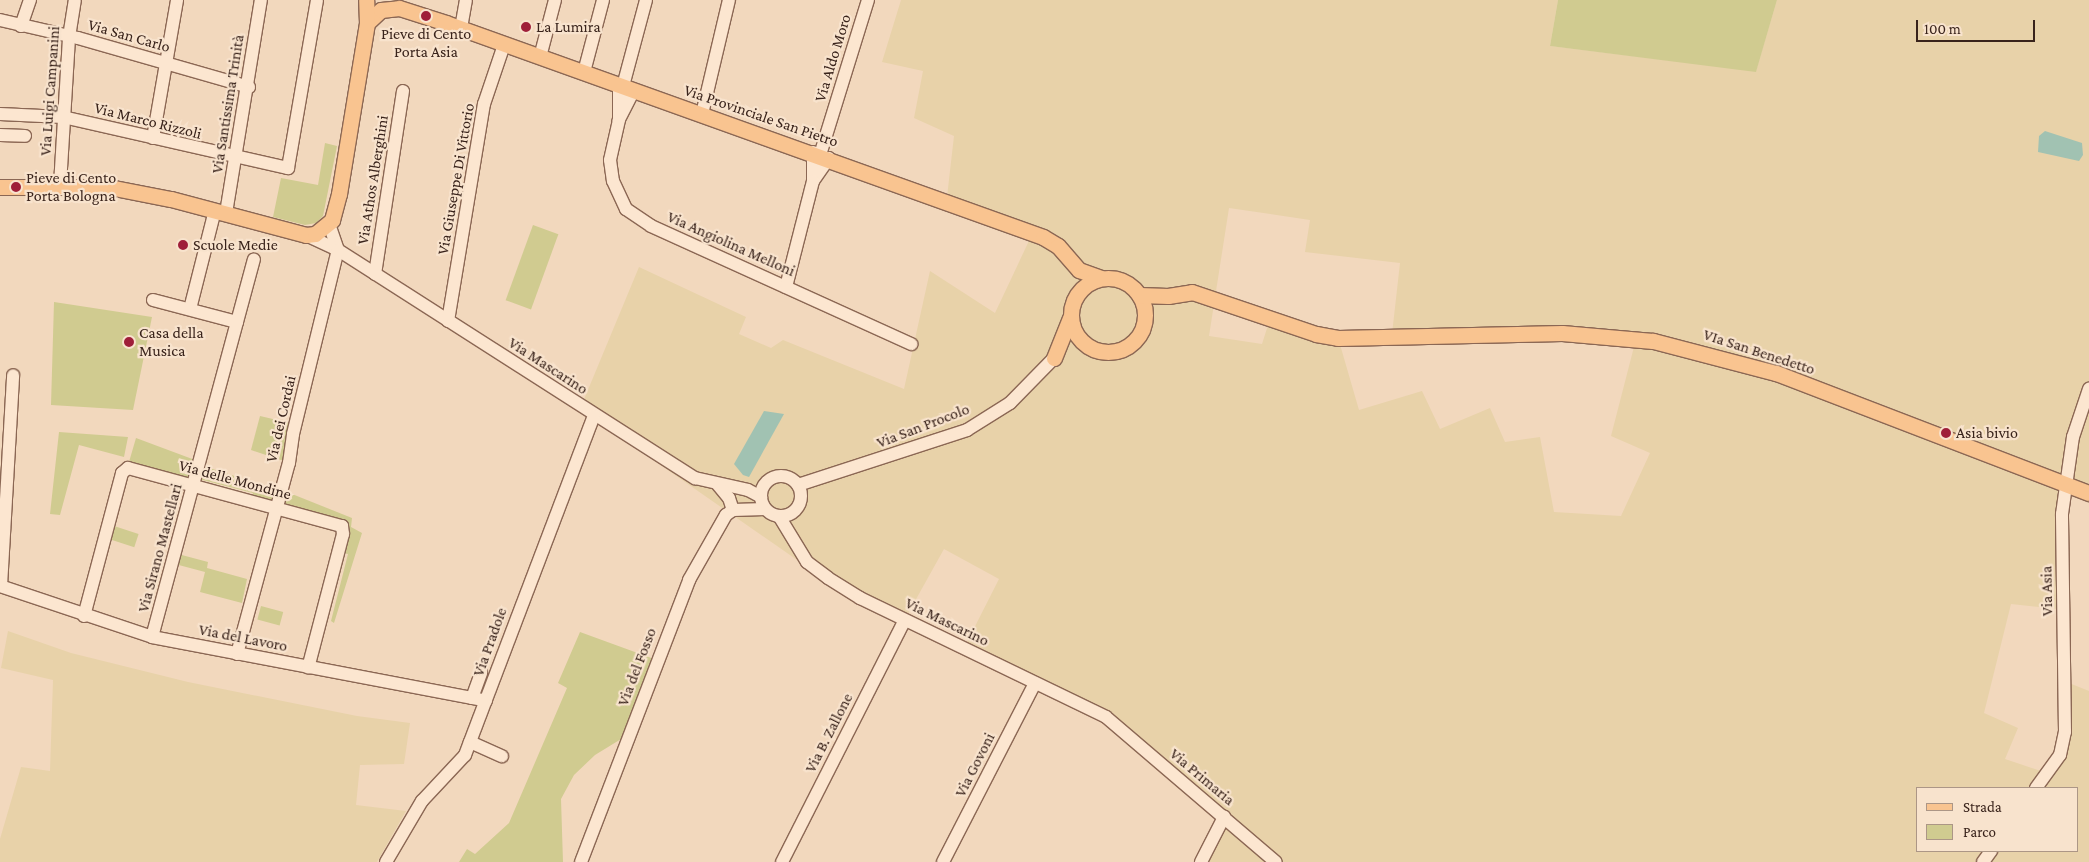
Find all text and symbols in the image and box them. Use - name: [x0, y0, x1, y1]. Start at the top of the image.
- marker: Pieve di Cento Porta Asia: [420, 10, 432, 22]
- scale bar: [1919, 10, 2038, 42]
- street label: Via Aldo Moro: [811, 12, 855, 104]
- street label: Via San Carlo: [86, 15, 172, 57]
- place label: La Lumira: [536, 17, 601, 37]
- marker: La Lumira: [520, 21, 532, 33]
- text: 100 m: [1924, 21, 1961, 37]
- place label: Pieve di Cento Porta Asia: [381, 24, 471, 62]
- street label: Via Luigi Campanini: [36, 26, 64, 156]
- street label: Via Santissima Trinità: [208, 33, 248, 175]
- street label: Via Provinciale San Pietro: [681, 81, 841, 151]
- street label: Via Marco Rizzoli: [92, 98, 204, 144]
- street label: Via Giuseppe Di Vittorio: [433, 102, 479, 256]
- street label: Via Athos Alberghini: [353, 114, 393, 246]
- place label: Pieve di Cento Porta Bologna: [26, 168, 116, 206]
- marker: Pieve di Cento Porta Bologna: [10, 181, 22, 193]
- street label: Via Angiolina Melloni: [664, 207, 798, 281]
- place label: Scuole Medie: [193, 235, 278, 255]
- marker: Scuole Medie: [177, 239, 189, 251]
- place label: Casa della Musica: [139, 323, 204, 361]
- street label: VIa San Benedetto: [1701, 325, 1817, 379]
- street label: Via Mascarino: [505, 333, 591, 399]
- marker: Casa della Musica: [123, 336, 135, 348]
- street label: Via dei Cordai: [262, 374, 300, 464]
- street label: Via San Procolo: [874, 399, 972, 453]
- place label: Asia bivio: [1956, 423, 2018, 443]
- marker: Asia bivio: [1940, 427, 1952, 439]
- street label: Via delle Mondine: [177, 456, 293, 504]
- street label: Via Sirano Mastellari: [134, 482, 186, 614]
- street label: Via Asia: [2037, 566, 2057, 616]
- street label: Via Mascarino: [902, 593, 992, 651]
- street label: Via Pradole: [469, 605, 511, 679]
- street label: Via del Lavoro: [197, 620, 289, 656]
- street label: Via del Fosso: [613, 625, 661, 709]
- street label: Via B. Zallone: [801, 690, 857, 776]
- street label: Via Govoni: [951, 730, 999, 800]
- street label: Via Primaria: [1166, 744, 1238, 810]
- legend: [1916, 787, 2079, 852]
- text: Strada: [1963, 799, 2002, 815]
- text: Parco: [1963, 824, 1996, 840]

